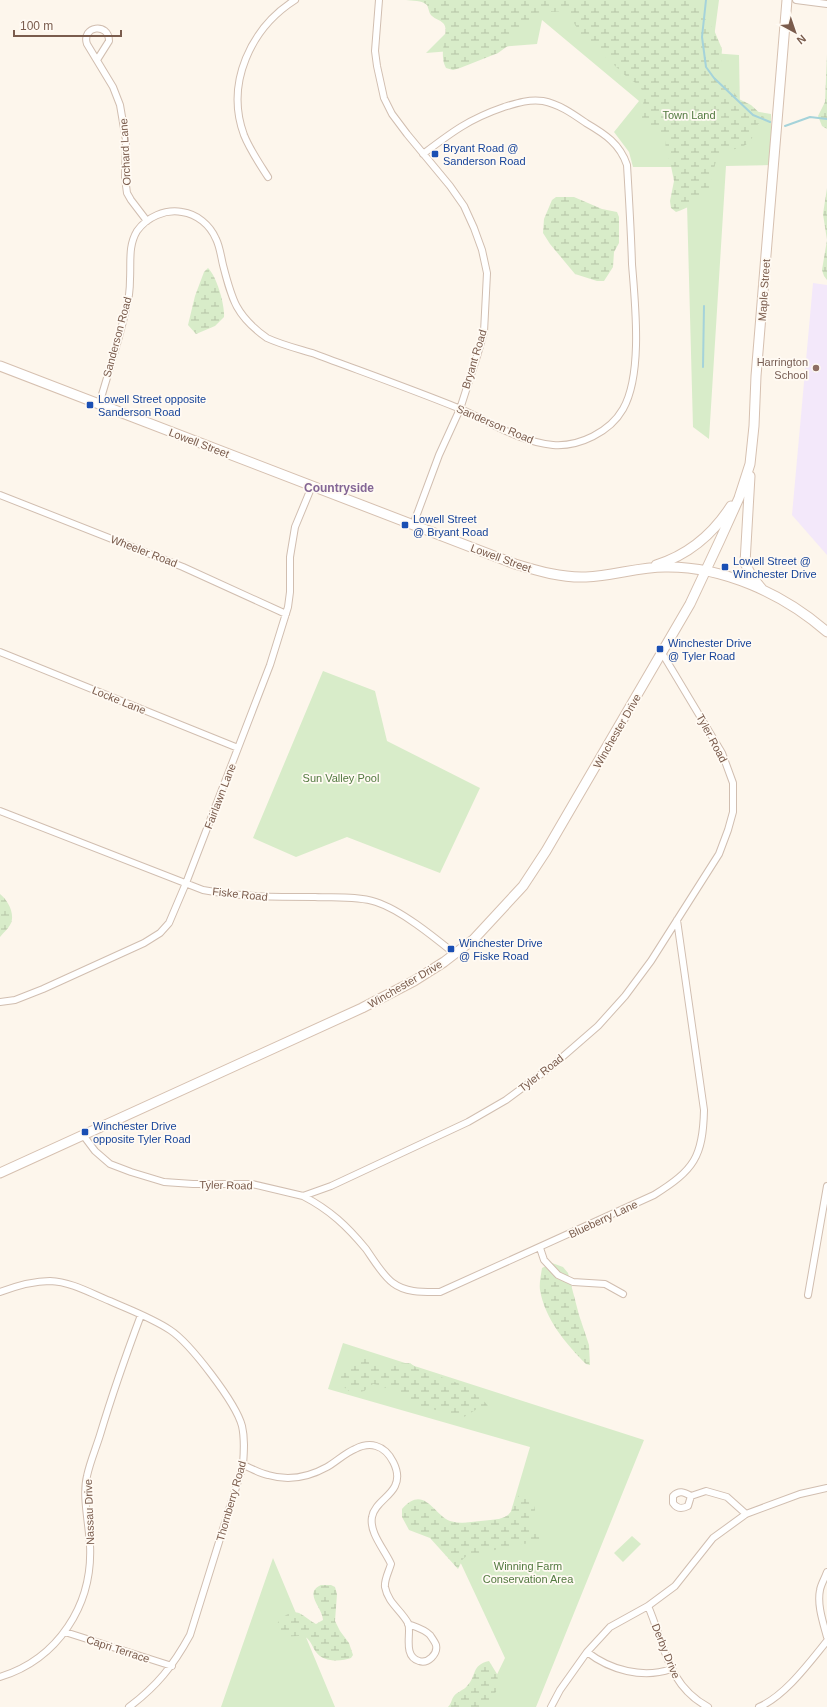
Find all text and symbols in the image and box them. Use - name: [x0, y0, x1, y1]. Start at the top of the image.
- scale bar: [14, 12, 121, 38]
- north arrow: [775, 12, 815, 52]
- text: 100 m: [20, 19, 53, 33]
- text: N: [794, 33, 808, 47]
- park label: Town Land: [662, 109, 716, 121]
- street label: Orchard Lane: [117, 118, 133, 186]
- place label: Bryant Road @ Sanderson Road: [443, 142, 526, 167]
- marker: Bryant Road @ Sanderson Road: [430, 149, 440, 159]
- street label: Maple Street: [756, 258, 772, 322]
- street label: Sanderson Road: [101, 296, 133, 378]
- street label: Bryant Road: [459, 328, 489, 390]
- place label: Harrington School: [757, 356, 808, 381]
- marker: Harrington School: [811, 363, 821, 373]
- place label: Lowell Street opposite Sanderson Road: [98, 393, 206, 418]
- marker: Lowell Street opposite Sanderson Road: [85, 400, 95, 410]
- street label: Sanderson Road: [455, 402, 535, 446]
- street label: Lowell Street: [167, 426, 231, 460]
- district label: Countryside: [304, 481, 374, 495]
- place label: Lowell Street @ Bryant Road: [413, 513, 488, 538]
- marker: Lowell Street @ Bryant Road: [400, 520, 410, 530]
- street label: Wheeler Road: [109, 533, 179, 569]
- street label: Lowell Street: [469, 541, 533, 575]
- place label: Lowell Street @ Winchester Drive: [733, 555, 817, 580]
- marker: Lowell Street @ Winchester Drive: [720, 562, 730, 572]
- place label: Winchester Drive @ Tyler Road: [668, 637, 752, 662]
- marker: Winchester Drive @ Tyler Road: [655, 644, 665, 654]
- street label: Locke Lane: [90, 684, 148, 716]
- street label: Winchester Drive: [591, 692, 643, 770]
- street label: Tyler Road: [694, 712, 730, 764]
- street label: Fairlawn Lane: [202, 762, 238, 830]
- park label: Sun Valley Pool: [303, 772, 379, 784]
- street label: Fiske Road: [212, 885, 268, 903]
- place label: Winchester Drive @ Fiske Road: [459, 937, 543, 962]
- marker: Winchester Drive @ Fiske Road: [446, 944, 456, 954]
- street label: Winchester Drive: [366, 958, 444, 1010]
- street label: Tyler Road: [516, 1052, 566, 1094]
- place label: Winchester Drive opposite Tyler Road: [93, 1120, 191, 1145]
- marker: Winchester Drive opposite Tyler Road: [80, 1127, 90, 1137]
- street label: Tyler Road: [199, 1179, 253, 1191]
- street label: Blueberry Lane: [567, 1198, 639, 1240]
- street label: Thornberry Road: [214, 1459, 248, 1543]
- street label: Nassau Drive: [82, 1479, 96, 1545]
- park label: Winning Farm Conservation Area: [483, 1560, 574, 1585]
- street label: Derby Drive: [650, 1622, 682, 1680]
- street label: Capri Terrace: [85, 1633, 151, 1665]

